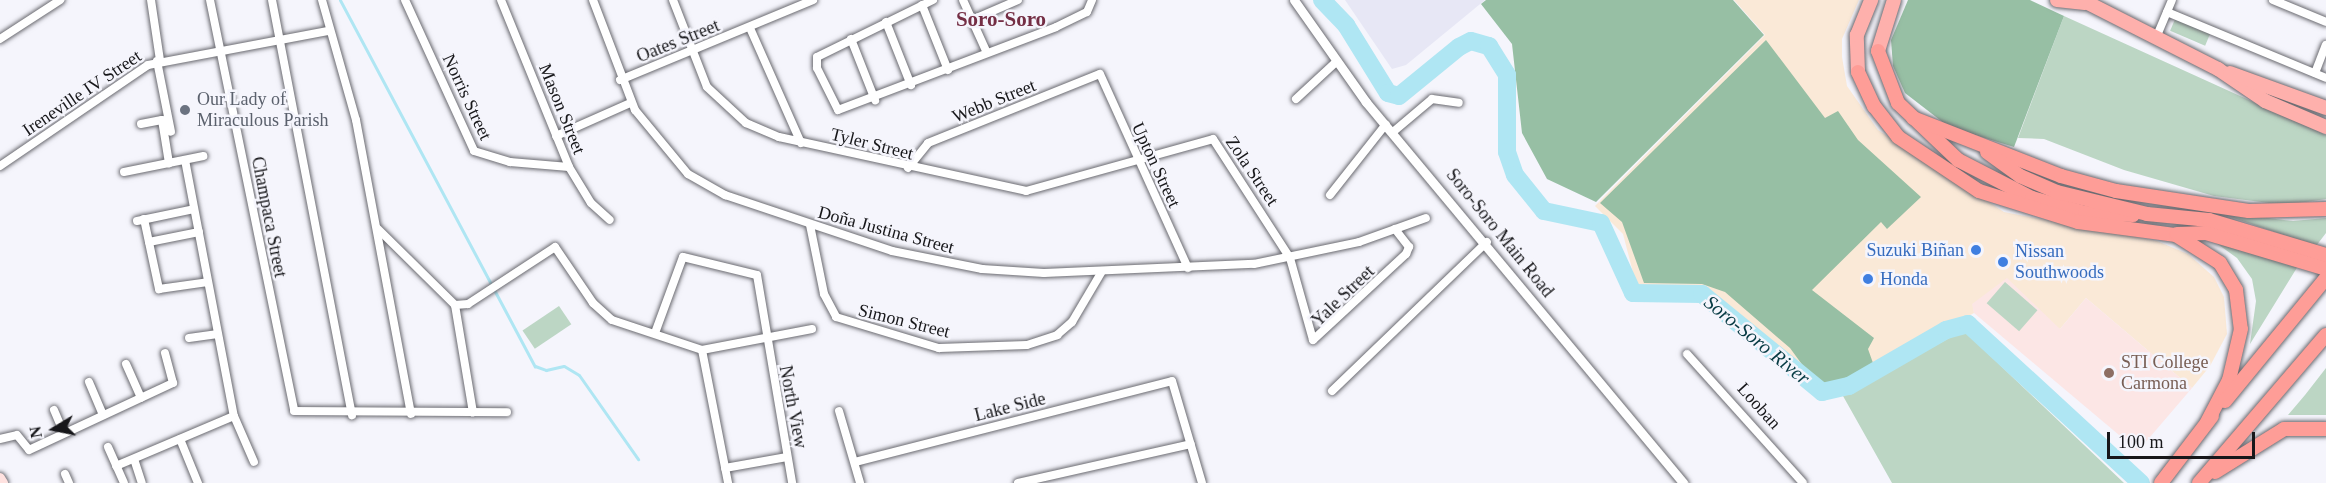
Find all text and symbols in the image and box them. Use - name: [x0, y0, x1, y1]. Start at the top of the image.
- district label: Soro-Soro: [956, 6, 1046, 32]
- street label: Oates Street: [633, 15, 723, 67]
- street label: Ireneville IV Street: [18, 45, 146, 141]
- street label: Norris Street: [438, 51, 496, 143]
- street label: Mason Street: [534, 61, 590, 157]
- street label: Webb Street: [949, 74, 1039, 128]
- place label: Our Lady of Miraculous Parish: [197, 89, 328, 132]
- marker: Our Lady of Miraculous Parish: [178, 103, 192, 117]
- street label: Upton Street: [1127, 119, 1185, 211]
- street label: Tyler Street: [829, 123, 915, 165]
- street label: Zola Street: [1221, 132, 1283, 210]
- street label: Champaca Street: [247, 155, 291, 279]
- street label: Soro-Soro Main Road: [1442, 164, 1558, 302]
- street label: Doña Justina Street: [816, 201, 956, 259]
- place label: Suzuki Biñan: [1867, 239, 1964, 261]
- place label: Nissan Southwoods: [2015, 241, 2104, 284]
- marker: Suzuki Biñan: [1969, 243, 1983, 257]
- marker: Nissan Southwoods: [1996, 255, 2010, 269]
- street label: Yale Street: [1307, 261, 1379, 331]
- place label: Honda: [1880, 268, 1928, 290]
- marker: Honda: [1861, 272, 1875, 286]
- water label: Soro-Soro River: [1699, 290, 1815, 390]
- street label: Simon Street: [856, 299, 952, 343]
- place label: STI College Carmona: [2121, 352, 2208, 394]
- street label: North View: [774, 364, 812, 450]
- marker: STI College Carmona: [2102, 366, 2116, 380]
- street label: Looban: [1733, 378, 1785, 434]
- street label: Lake Side: [972, 388, 1048, 426]
- north arrow: [24, 399, 84, 459]
- scale bar: [2110, 420, 2258, 458]
- text: N: [26, 425, 45, 439]
- text: 100 m: [2118, 432, 2164, 452]

